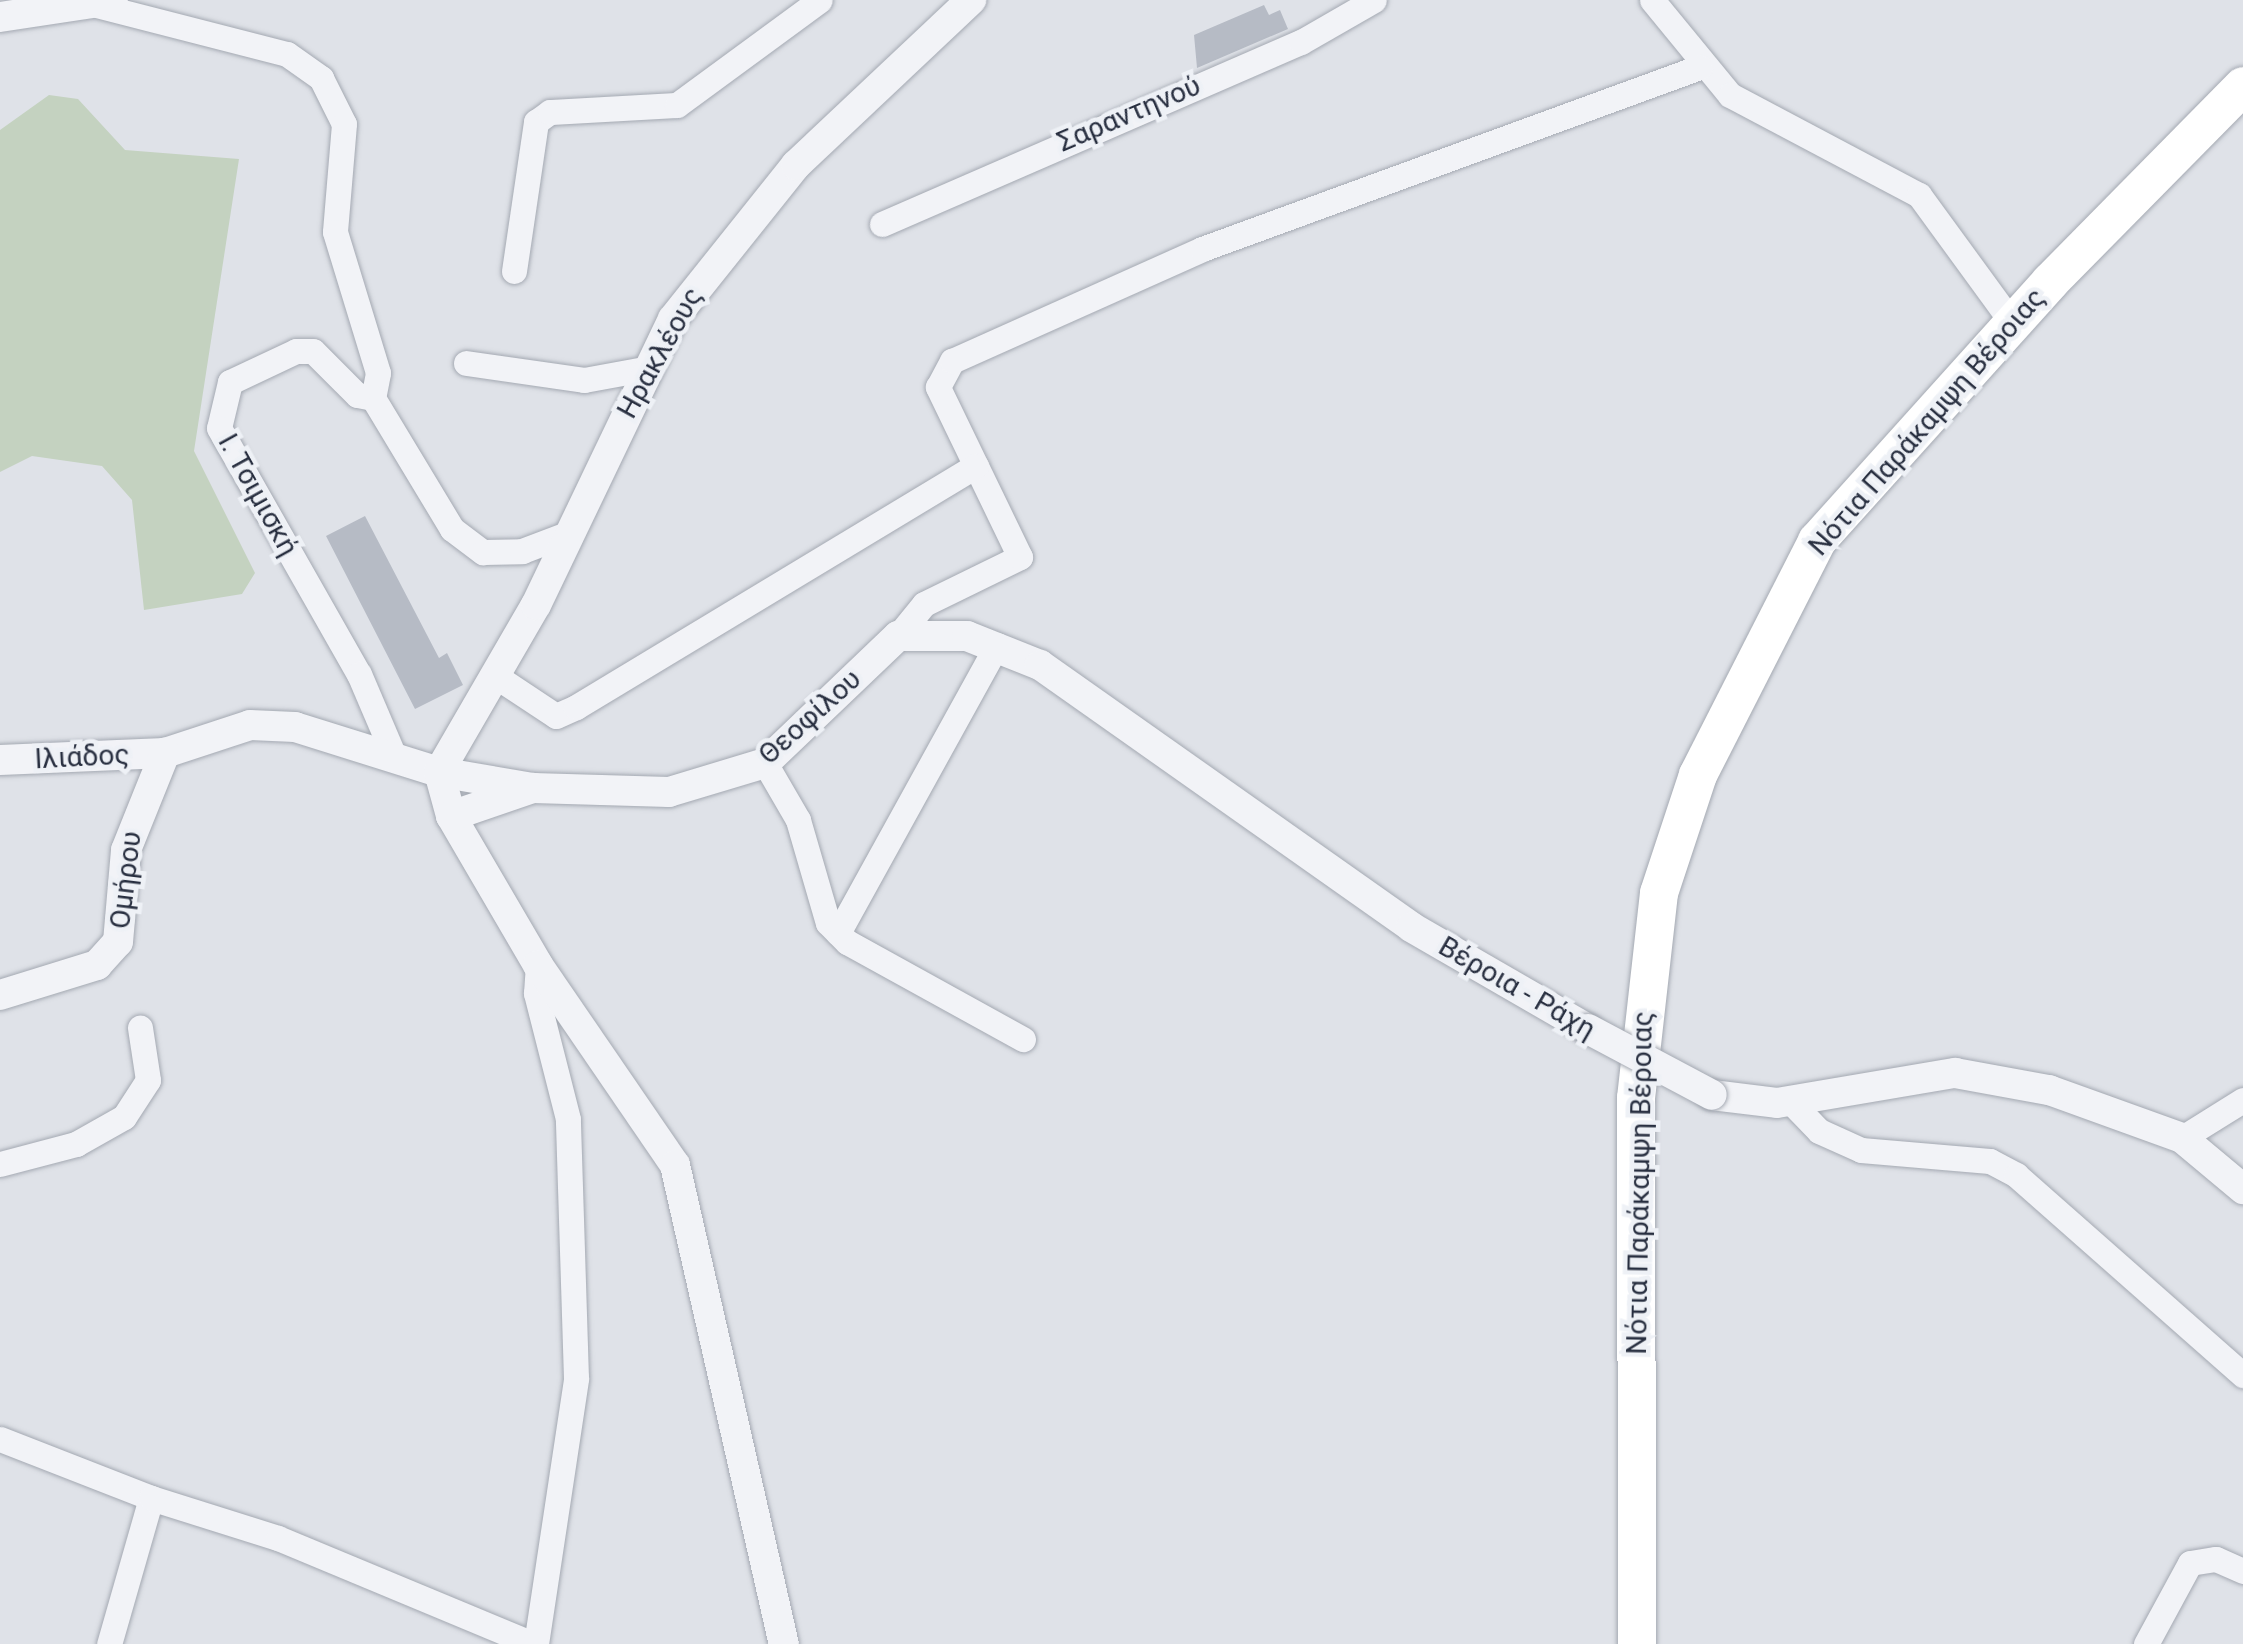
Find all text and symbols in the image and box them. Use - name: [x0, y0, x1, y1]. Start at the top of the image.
- street label: Σαραντηνού: [1052, 69, 1206, 159]
- street label: Νότια Παράκαμψη Βέροιας: [1802, 281, 2052, 563]
- street label: Ηρακλέους: [610, 282, 710, 424]
- street label: Ι. Τσιμισκή: [211, 428, 305, 562]
- street label: Θεοφίλου: [752, 662, 868, 772]
- street label: Ιλιάδος: [34, 738, 130, 776]
- street label: Ομήρου: [103, 829, 149, 931]
- street label: Βέροια - Ράχη: [1433, 930, 1601, 1046]
- street label: Νότια Παράκαμψη Βέροιας: [1620, 1011, 1660, 1355]

